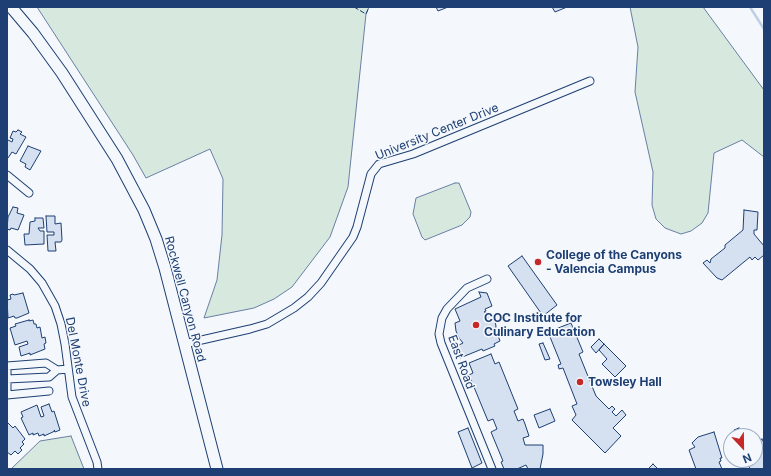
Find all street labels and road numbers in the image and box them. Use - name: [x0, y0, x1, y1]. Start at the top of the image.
- street label: University Center Drive: [373, 101, 501, 163]
- street label: Rockwell Canyon Road: [161, 235, 209, 363]
- street label: Del Monte Drive: [62, 316, 94, 408]
- street label: East Road: [445, 333, 477, 391]

